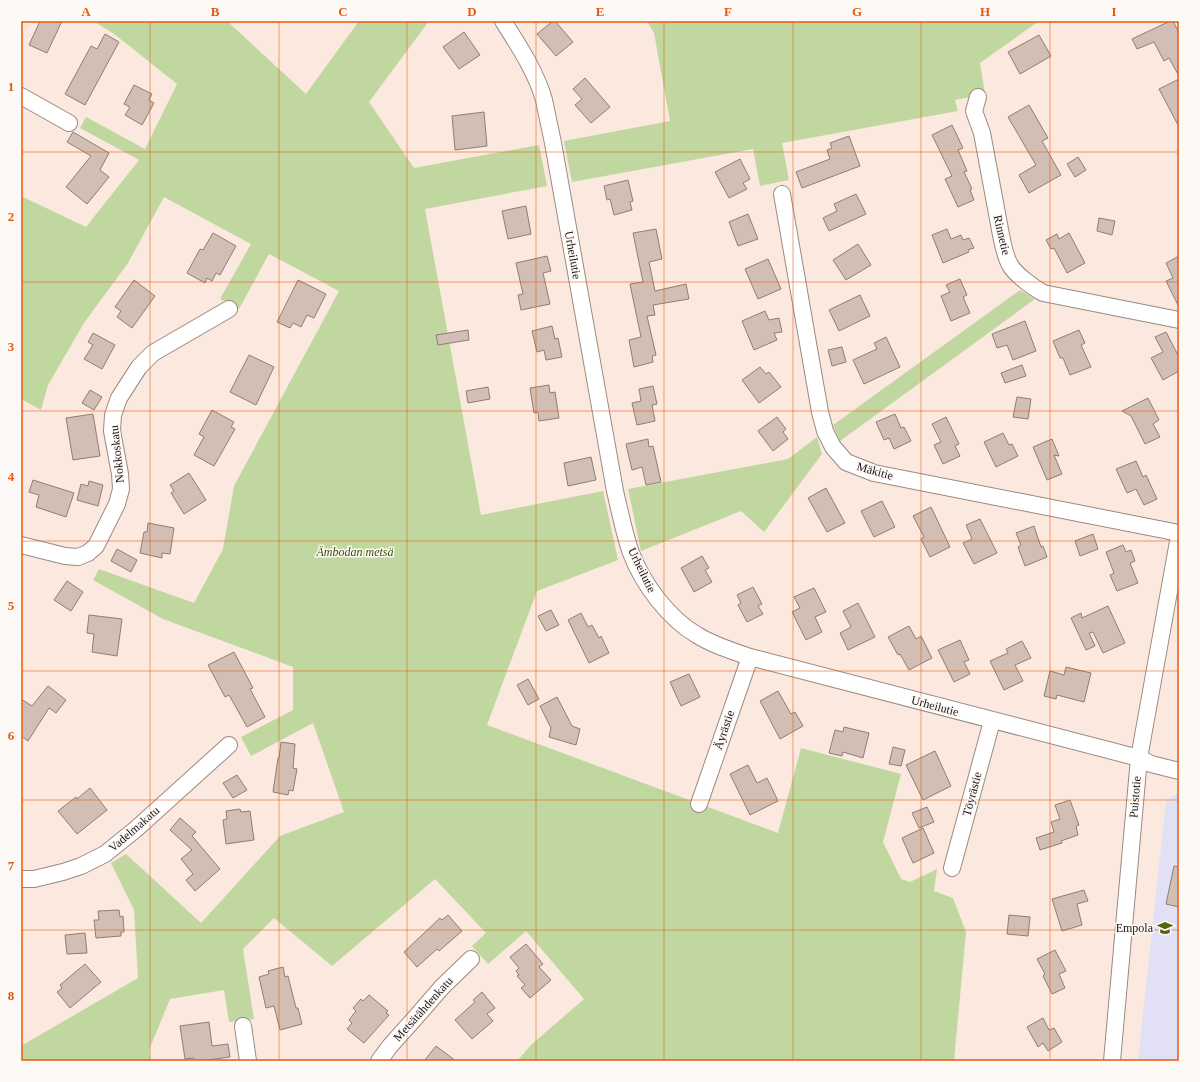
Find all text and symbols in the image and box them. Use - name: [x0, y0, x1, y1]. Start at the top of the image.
- text: A: [81, 4, 91, 19]
- text: B: [211, 4, 220, 19]
- text: C: [338, 4, 348, 19]
- text: D: [467, 4, 477, 19]
- text: E: [596, 4, 604, 19]
- text: F: [724, 4, 732, 19]
- text: G: [852, 4, 862, 19]
- text: H: [980, 4, 990, 19]
- text: I: [1111, 4, 1117, 19]
- text: 1: [8, 79, 14, 94]
- text: 2: [8, 209, 14, 224]
- street label: Rinnetie: [991, 214, 1013, 256]
- street label: Urheilutie: [562, 230, 584, 280]
- text: 3: [8, 339, 15, 354]
- street label: Nokkoskatu: [107, 424, 127, 484]
- street label: Mäkitie: [855, 459, 895, 483]
- text: 4: [8, 469, 15, 484]
- park label: Ämbodan metsä: [316, 545, 394, 559]
- street label: Urheilutie: [625, 545, 659, 595]
- text: 5: [8, 598, 15, 613]
- street label: Urheilutie: [910, 693, 960, 719]
- street label: Äyrästie: [711, 709, 737, 751]
- text: 6: [8, 728, 15, 743]
- street label: Töyrästie: [959, 770, 985, 818]
- street label: Puistotie: [1126, 775, 1144, 819]
- street label: Vadelmakatu: [106, 803, 162, 855]
- text: 7: [8, 858, 15, 873]
- school or university icon: Empola: [1156, 919, 1174, 937]
- place label: Empola: [1116, 921, 1154, 935]
- street label: Metsätähdenkatu: [390, 974, 456, 1044]
- text: 8: [8, 988, 15, 1003]

